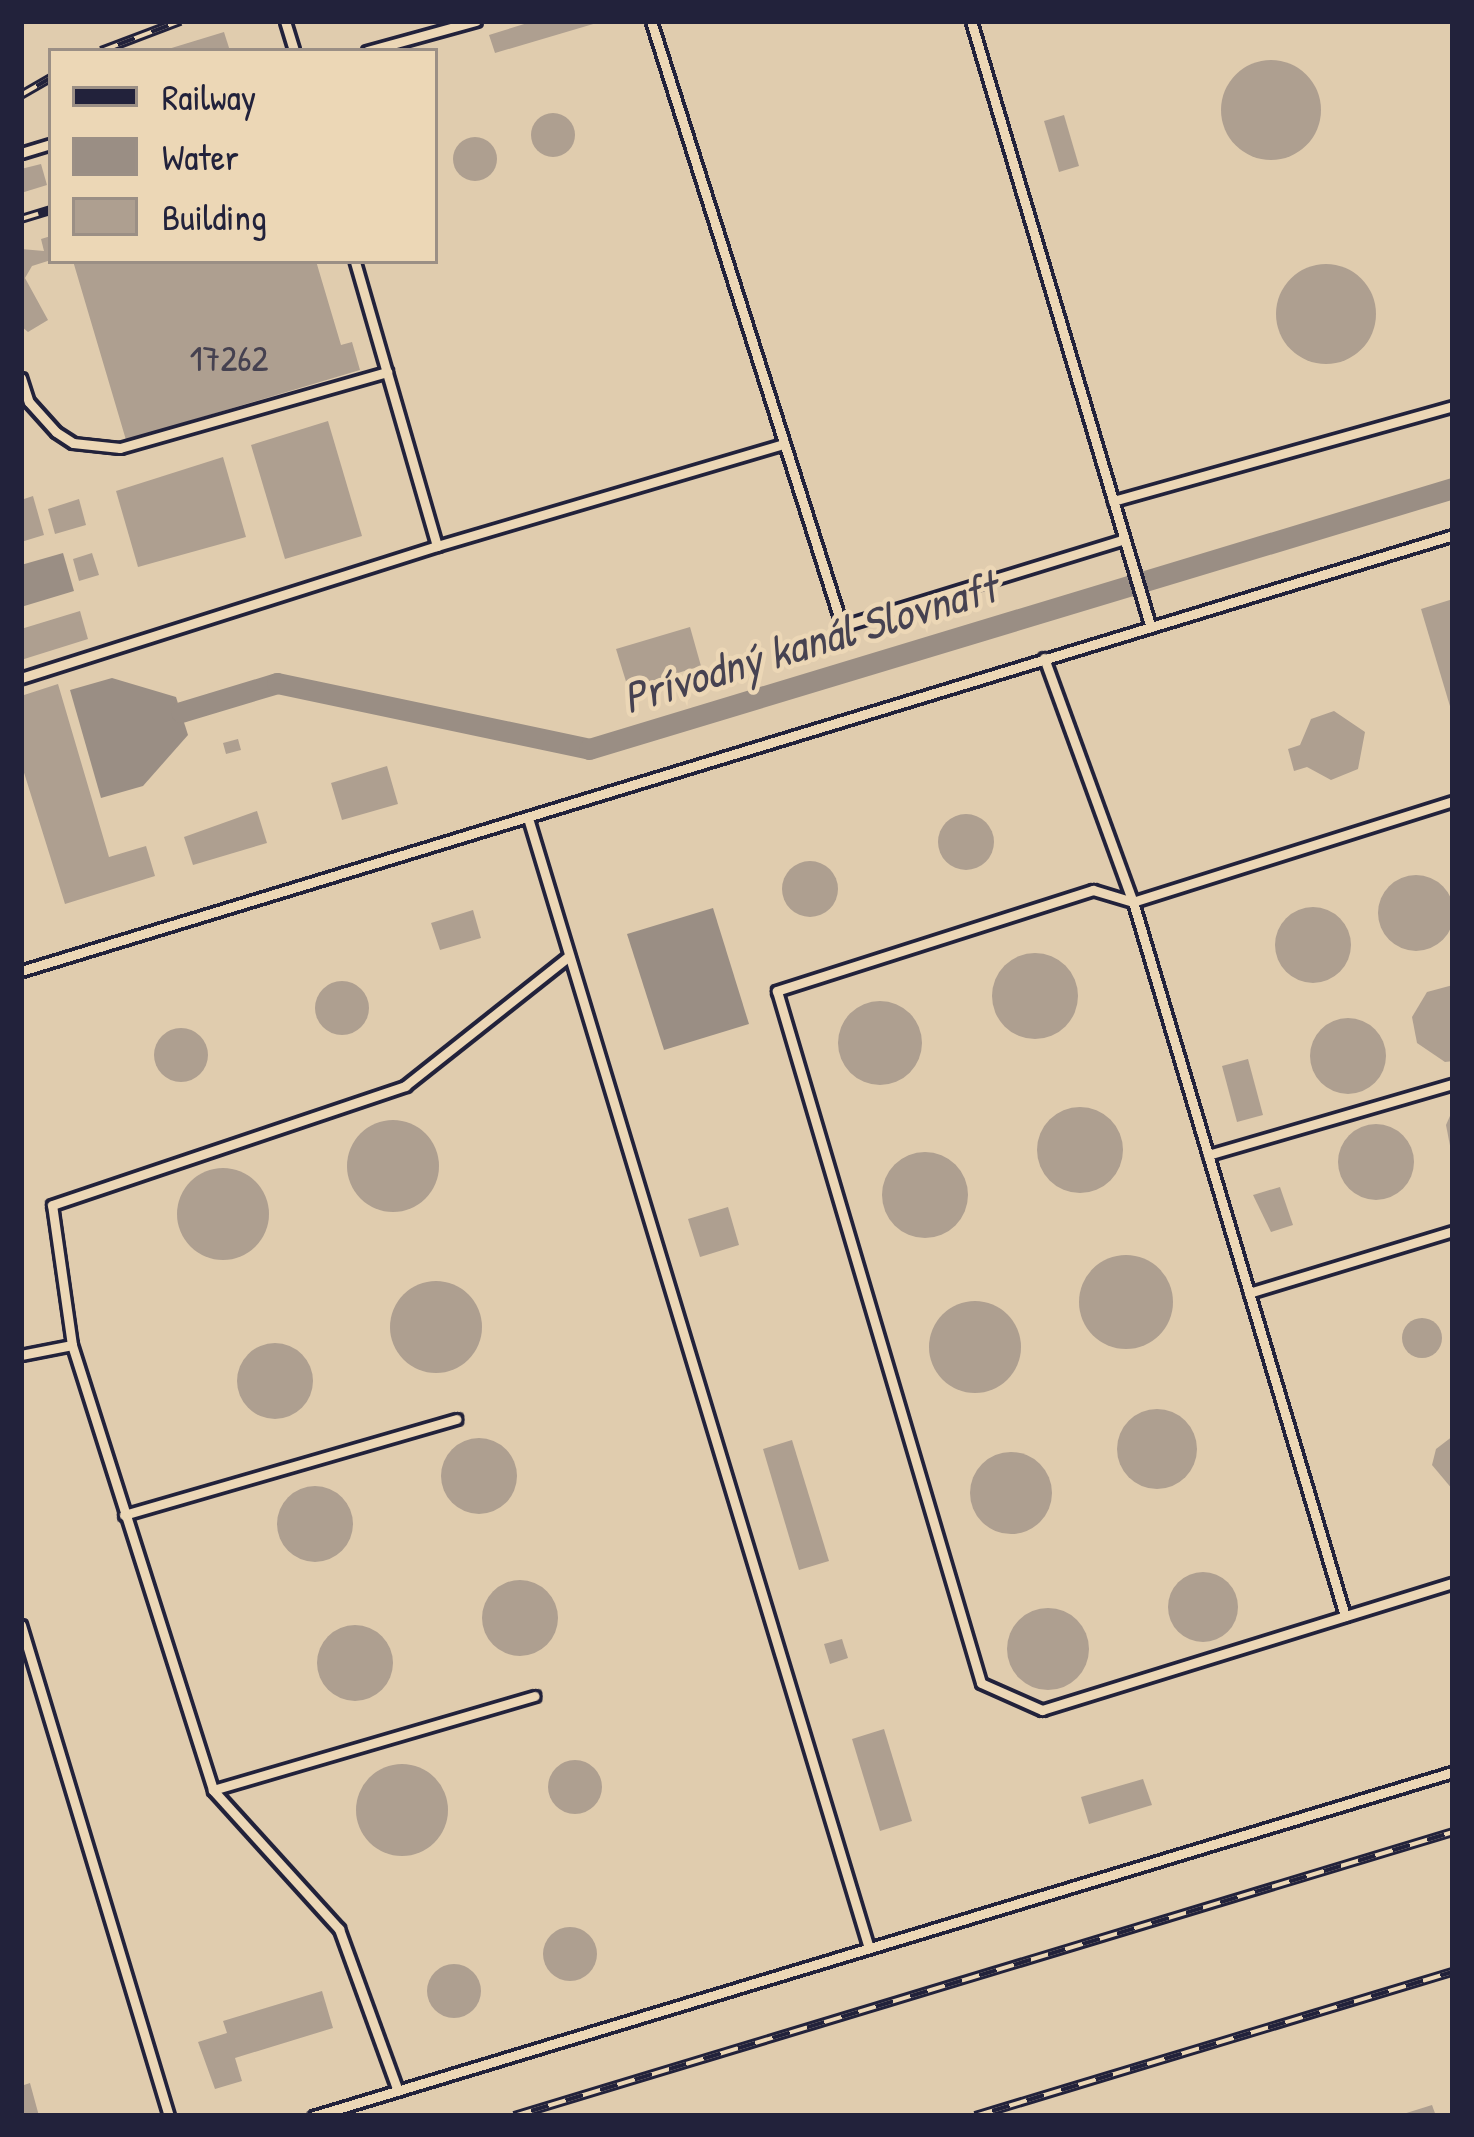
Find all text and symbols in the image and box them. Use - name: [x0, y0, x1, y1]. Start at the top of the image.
- legend: [48, 48, 438, 264]
- text: Railway: [162, 72, 256, 121]
- text: Water: [162, 132, 239, 181]
- text: Building: [162, 192, 267, 241]
- house number: 17262: [190, 336, 268, 380]
- water label: Prívodný kanál Slovnaft: [616, 560, 1002, 724]

